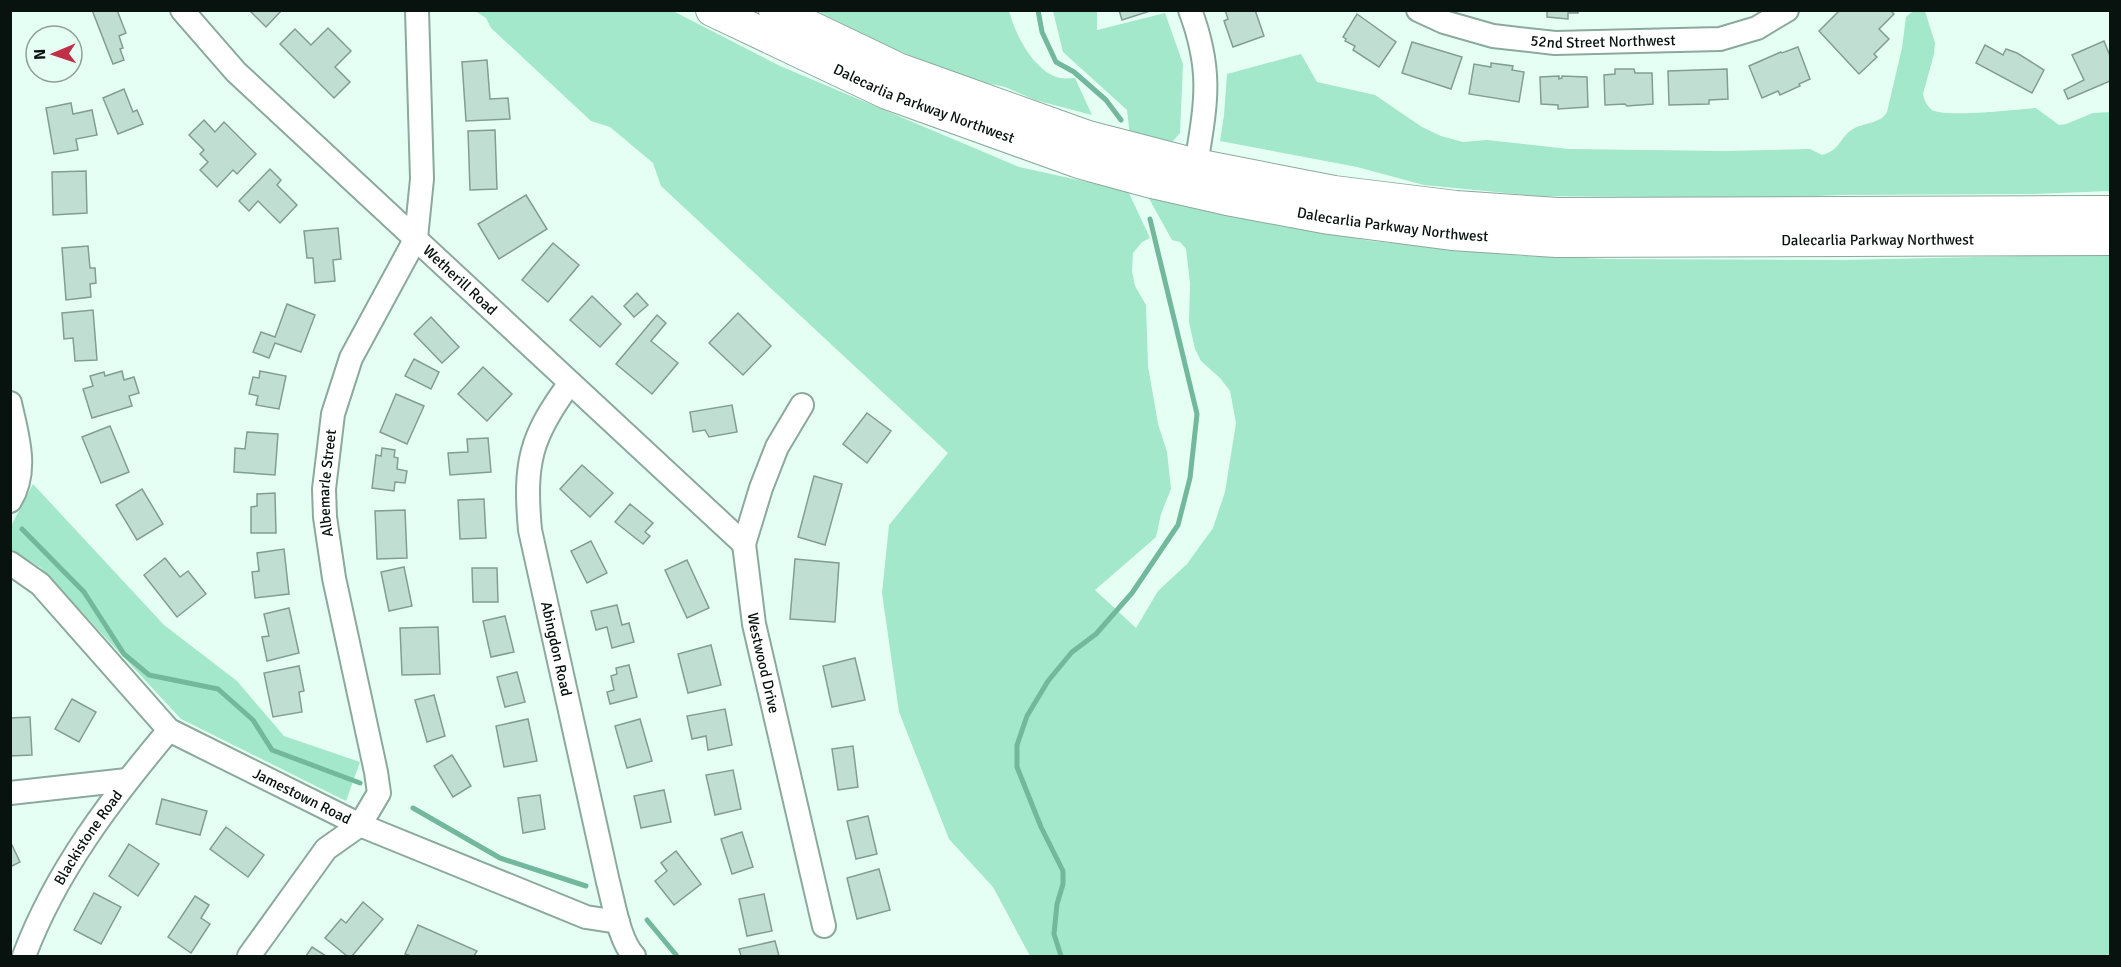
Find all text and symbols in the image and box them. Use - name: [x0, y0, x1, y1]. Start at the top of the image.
- north arrow: [24, 24, 84, 84]
- street label: 52nd Street Northwest: [1530, 31, 1676, 52]
- text: N: [30, 49, 50, 60]
- street label: Dalecarlia Parkway Northwest: [831, 60, 1017, 147]
- street label: Dalecarlia Parkway Northwest: [1295, 203, 1489, 245]
- street label: Dalecarlia Parkway Northwest: [1781, 230, 1974, 249]
- street label: Wetherill Road: [419, 241, 501, 319]
- street label: Albemarle Street: [315, 428, 340, 538]
- street label: Abingdon Road: [537, 600, 576, 698]
- street label: Westwood Drive: [744, 612, 783, 715]
- street label: Jamestown Road: [250, 764, 354, 828]
- street label: Blackistone Road: [50, 787, 126, 888]

